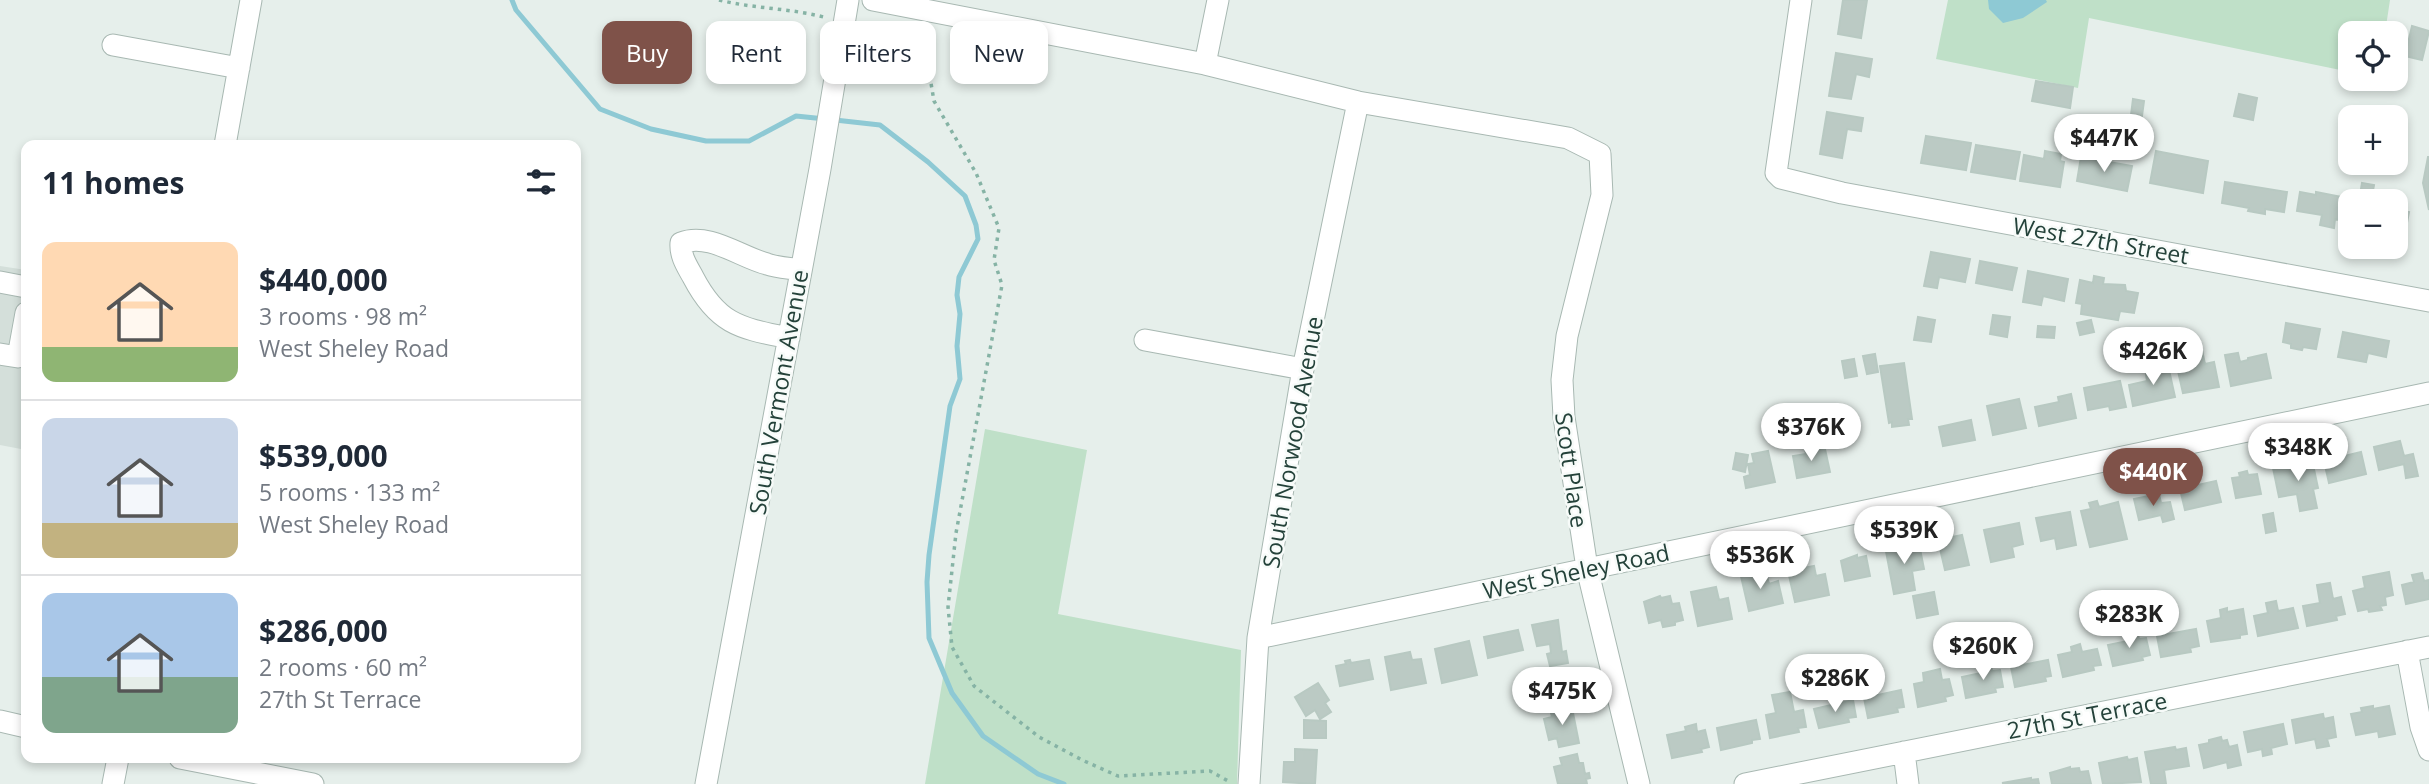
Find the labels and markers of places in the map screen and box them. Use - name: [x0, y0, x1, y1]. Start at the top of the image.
- pin: $447K: [2055, 114, 2153, 174]
- pin: $426K: [2104, 328, 2202, 387]
- pin: $376K: [1762, 404, 1860, 463]
- pin: $348K: [2249, 424, 2347, 483]
- pin: $440K: [2104, 448, 2202, 508]
- pin: $539K: [1855, 506, 1953, 566]
- pin: $536K: [1711, 532, 1809, 591]
- pin: $283K: [2080, 590, 2178, 650]
- pin: $260K: [1934, 622, 2032, 682]
- pin: $286K: [1786, 654, 1884, 714]
- pin: $475K: [1513, 668, 1611, 727]

